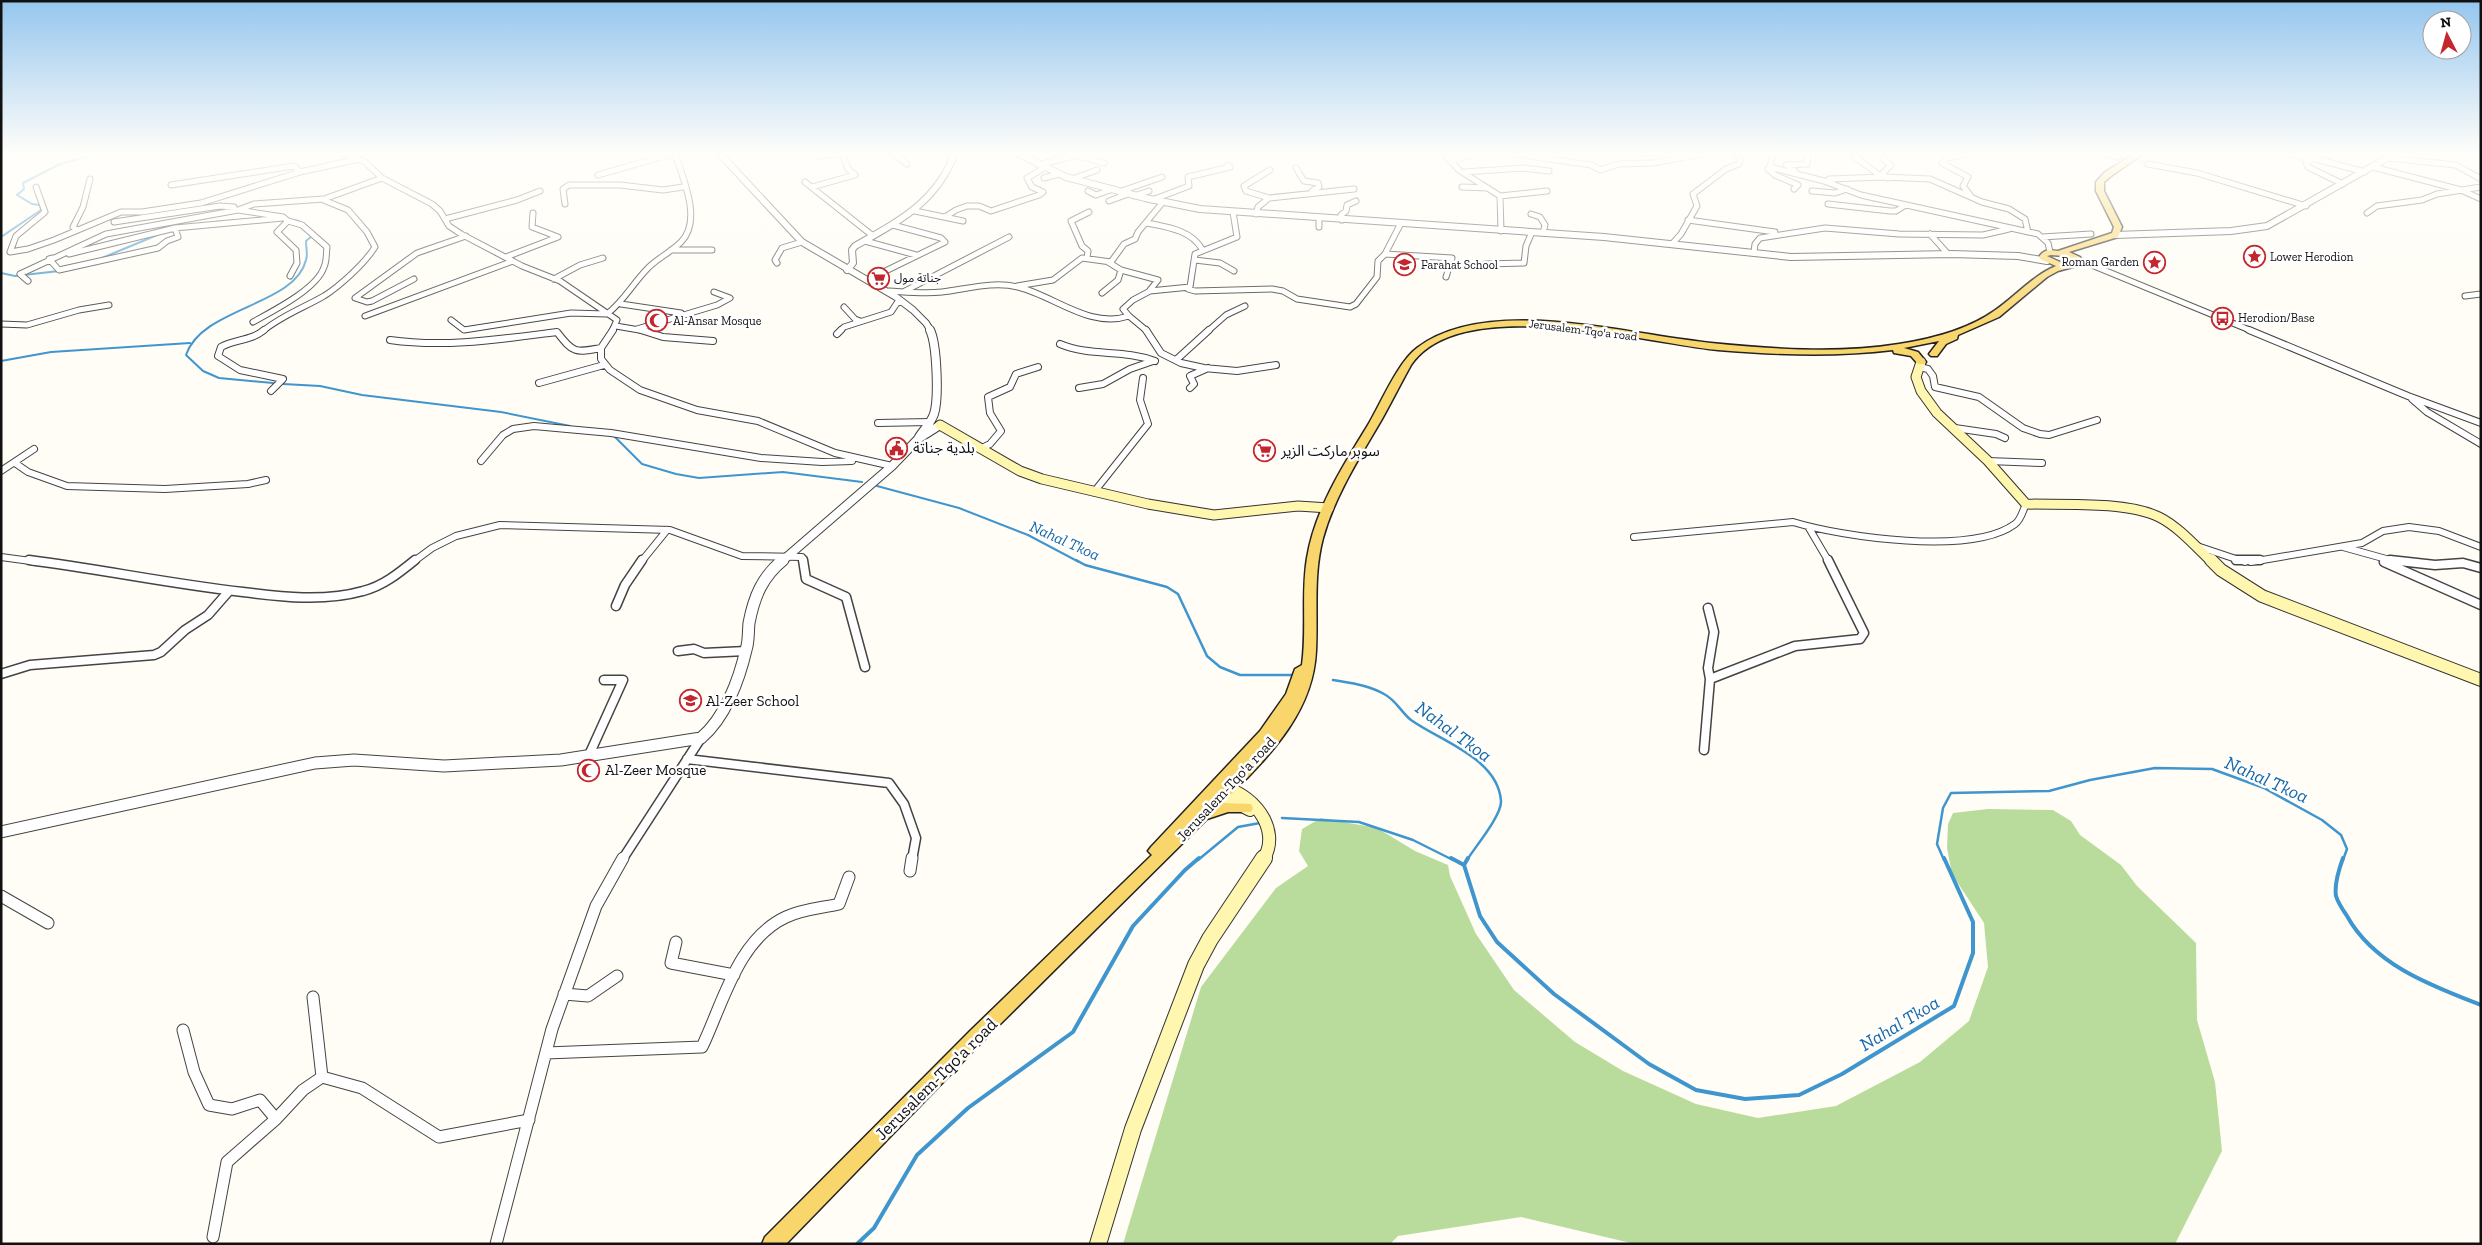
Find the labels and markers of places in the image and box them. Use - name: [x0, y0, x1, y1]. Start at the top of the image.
- place icon: Lower Herodion: [2242, 245, 2266, 269]
- place icon: Roman Garden: [2143, 250, 2167, 274]
- place label: Lower Herodion: [2270, 250, 2354, 264]
- school or university icon: Farahat School: [1393, 253, 1417, 277]
- place label: Roman Garden: [2062, 255, 2139, 269]
- place label: Farahat School: [1421, 258, 1498, 272]
- supermarket icon: جناتة مول: [866, 266, 890, 290]
- place label: جناتة مول: [894, 271, 941, 285]
- bus stop icon: Herodion/Base: [2210, 306, 2234, 330]
- mosque icon: Al-Ansar Mosque: [645, 309, 669, 333]
- place label: Herodion/Base: [2238, 311, 2315, 325]
- place label: Al-Ansar Mosque: [673, 314, 762, 328]
- public building icon: بلدية جناتة: [885, 436, 909, 460]
- place label: بلدية جناتة: [913, 439, 975, 457]
- supermarket icon: سوبر ماركت الزير: [1253, 439, 1277, 463]
- place label: سوبر ماركت الزير: [1280, 442, 1380, 460]
- school or university icon: Al-Zeer School: [678, 689, 702, 713]
- place label: Al-Zeer School: [706, 692, 799, 710]
- mosque icon: Al-Zeer Mosque: [577, 758, 601, 782]
- place label: Al-Zeer Mosque: [605, 761, 706, 779]

